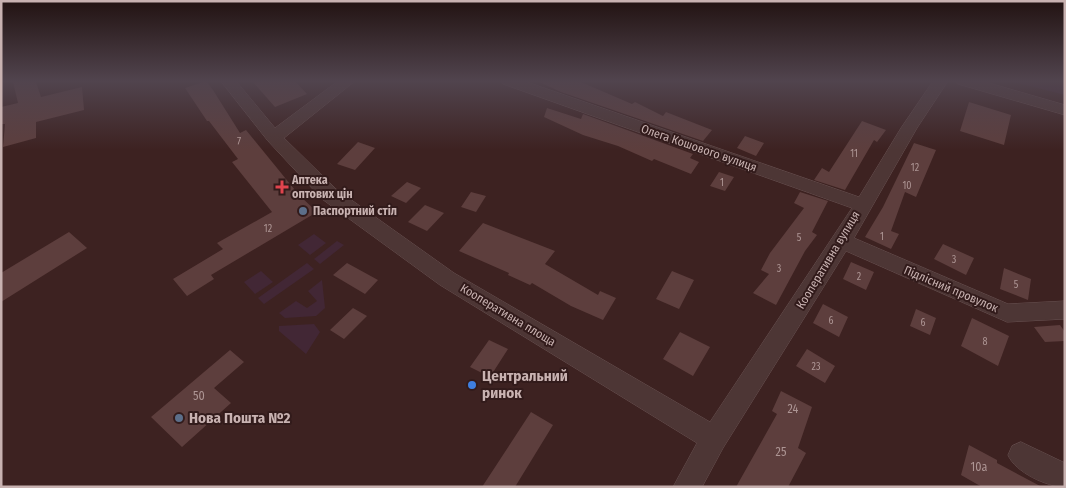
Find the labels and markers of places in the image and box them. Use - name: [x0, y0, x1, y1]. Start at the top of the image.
- place label: Аптека оптових цін: [291, 173, 353, 201]
- marker: Аптека оптових цін: [276, 181, 288, 193]
- place label: Паспортний стіл: [313, 204, 397, 218]
- marker: Паспортний стіл: [297, 205, 309, 217]
- place label: Центральний ринок: [482, 367, 568, 402]
- marker: Центральний ринок: [466, 379, 478, 391]
- place label: Нова Пошта №2: [189, 409, 291, 427]
- marker: Нова Пошта №2: [173, 412, 185, 424]

